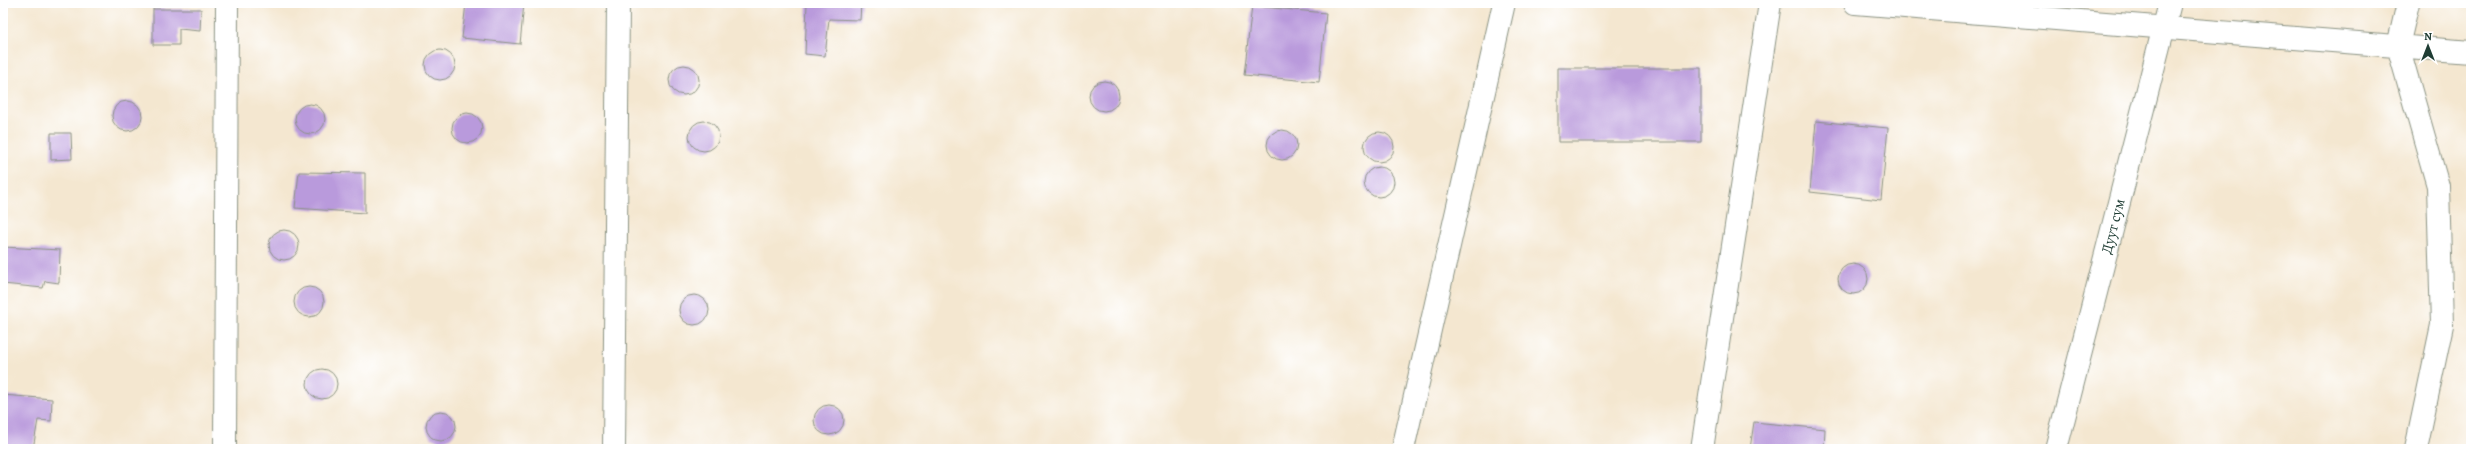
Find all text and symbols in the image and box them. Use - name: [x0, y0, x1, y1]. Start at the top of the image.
- north arrow: [2408, 26, 2448, 66]
- text: N: [2424, 29, 2432, 44]
- street label: Дуут сум: [2096, 196, 2130, 256]

